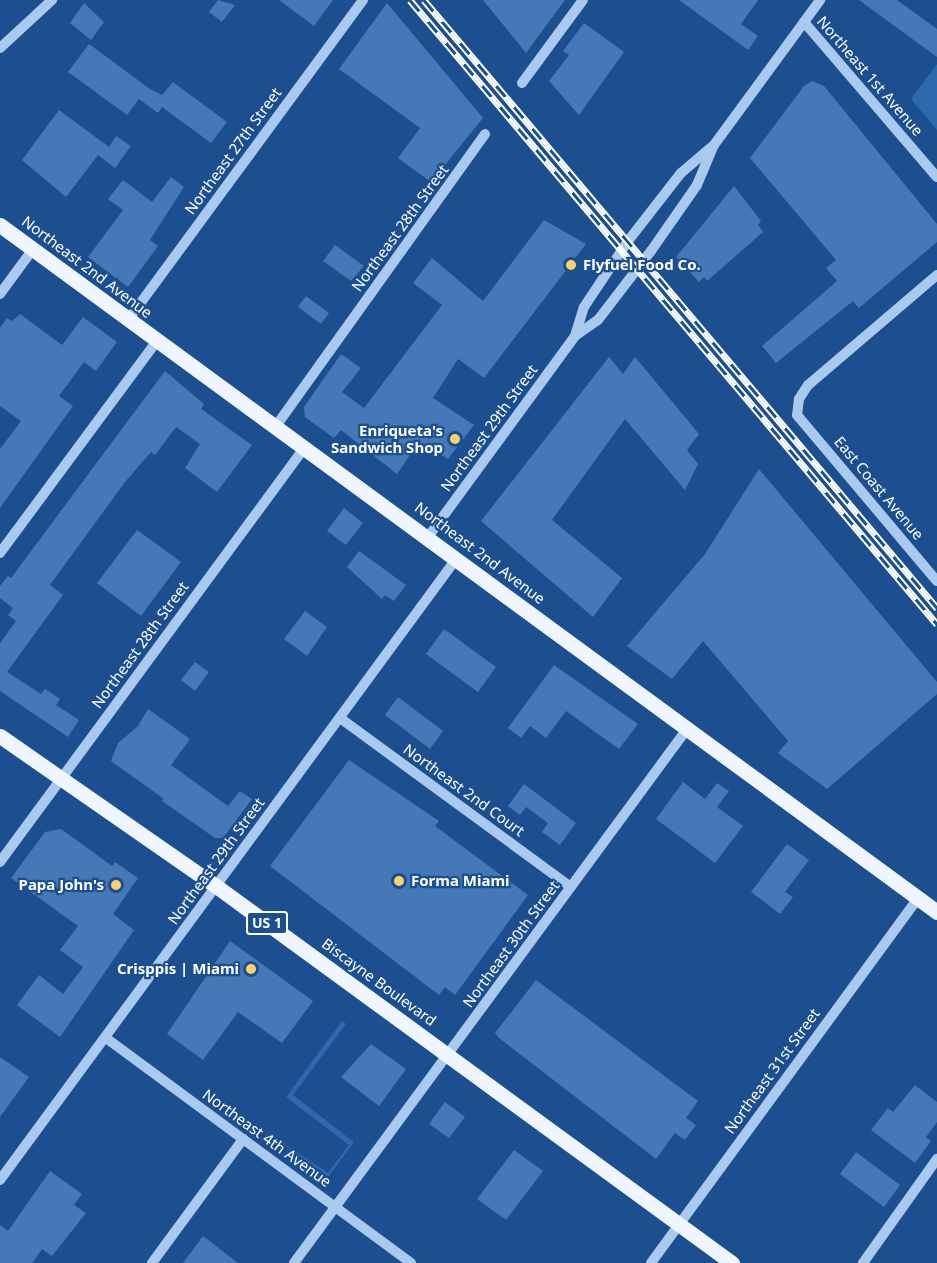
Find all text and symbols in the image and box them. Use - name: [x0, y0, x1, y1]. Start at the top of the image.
- street label: Northeast 1st Avenue: [813, 13, 927, 139]
- street label: Northeast 27th Street: [181, 84, 285, 218]
- street label: Northeast 28th Street: [348, 161, 452, 295]
- street label: Northeast 2nd Avenue: [18, 212, 156, 322]
- place label: Flyfuel Food Co.: [583, 256, 701, 274]
- marker: Flyfuel Food Co.: [564, 258, 578, 272]
- street label: Northeast 29th Street: [437, 361, 541, 495]
- place label: Enriqueta's Sandwich Shop: [331, 421, 443, 456]
- marker: Enriqueta's Sandwich Shop: [448, 432, 462, 446]
- street label: East Coast Avenue: [831, 433, 927, 543]
- street label: Northeast 2nd Avenue: [411, 498, 549, 608]
- street label: Northeast 28th Street: [88, 578, 192, 712]
- street label: Northeast 2nd Court: [400, 740, 528, 840]
- street label: Northeast 29th Street: [164, 794, 268, 928]
- place label: Forma Miami: [411, 872, 510, 890]
- marker: Forma Miami: [392, 874, 406, 888]
- place label: Papa John's: [19, 876, 104, 894]
- street label: Northeast 30th Street: [459, 877, 563, 1011]
- marker: Papa John's: [109, 878, 123, 892]
- road number: US 1: [246, 912, 288, 934]
- street label: Biscayne Boulevard: [318, 934, 440, 1030]
- place label: Crisppis | Miami: [117, 960, 239, 978]
- marker: Crisppis | Miami: [244, 962, 258, 976]
- street label: Northeast 31st Street: [721, 1005, 823, 1137]
- street label: Northeast 4th Avenue: [199, 1085, 335, 1191]

